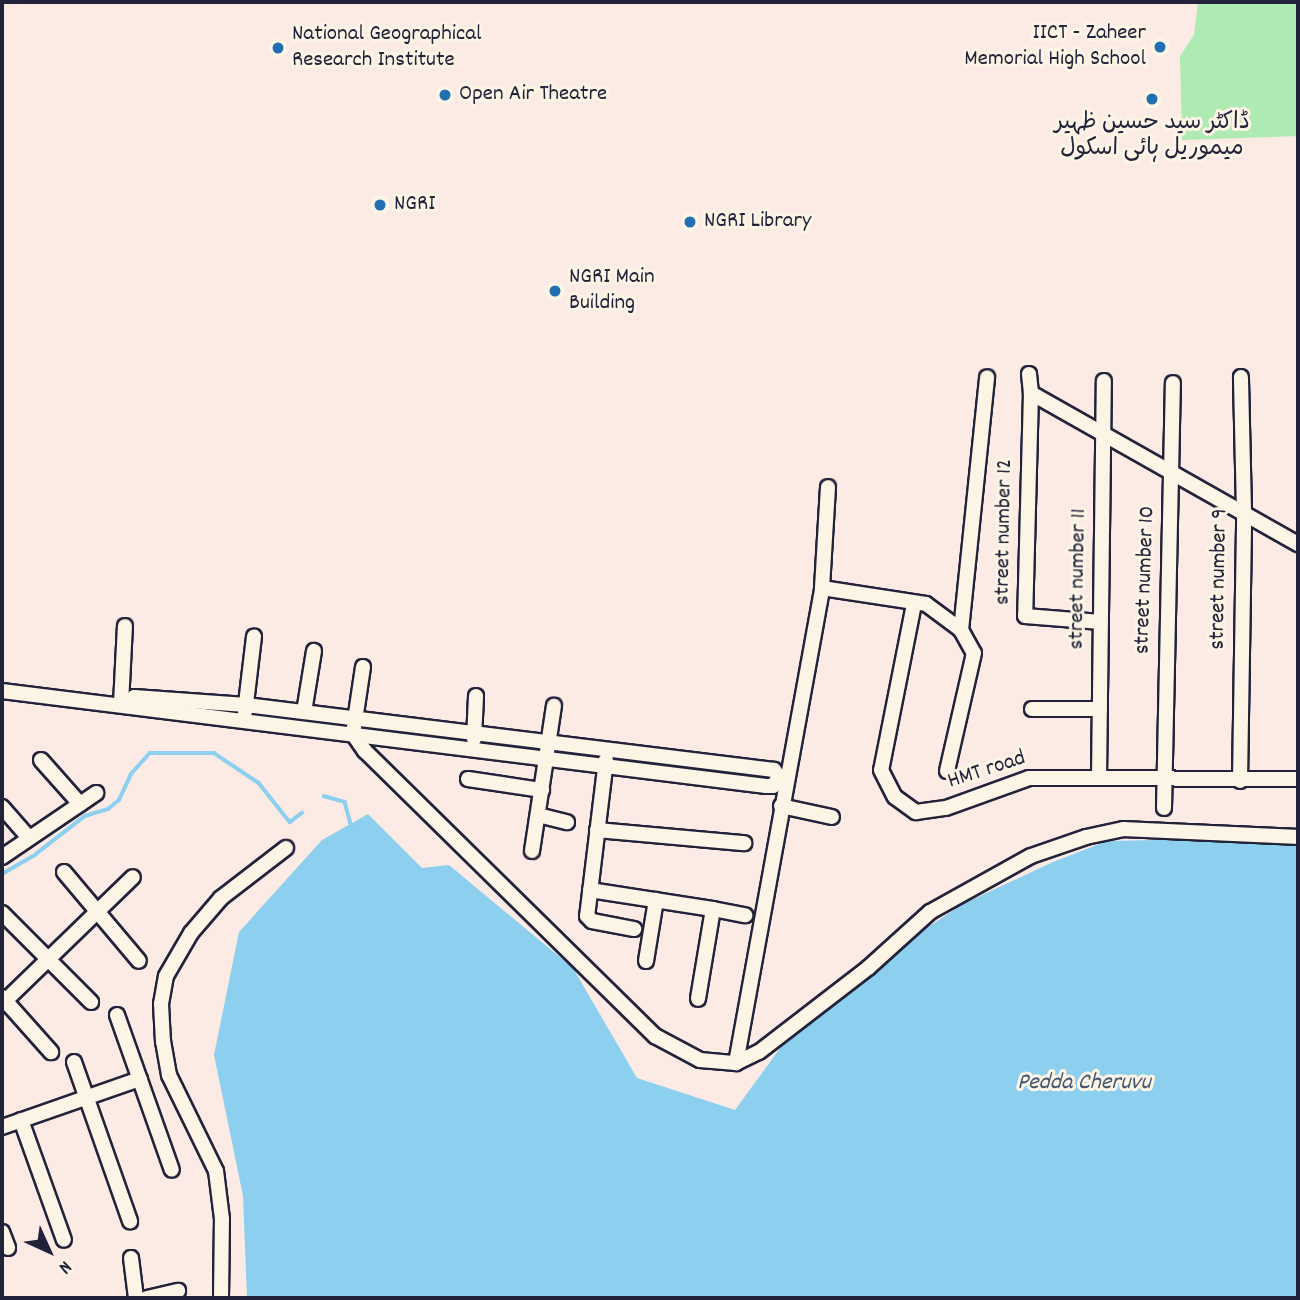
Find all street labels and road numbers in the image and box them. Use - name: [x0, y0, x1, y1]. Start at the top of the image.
- street label: street number 12: [990, 459, 1020, 605]
- street label: street number 10: [1130, 505, 1162, 655]
- street label: street number 11: [1064, 508, 1094, 650]
- street label: street number 9: [1205, 508, 1235, 650]
- street label: HMT road: [945, 746, 1029, 796]

